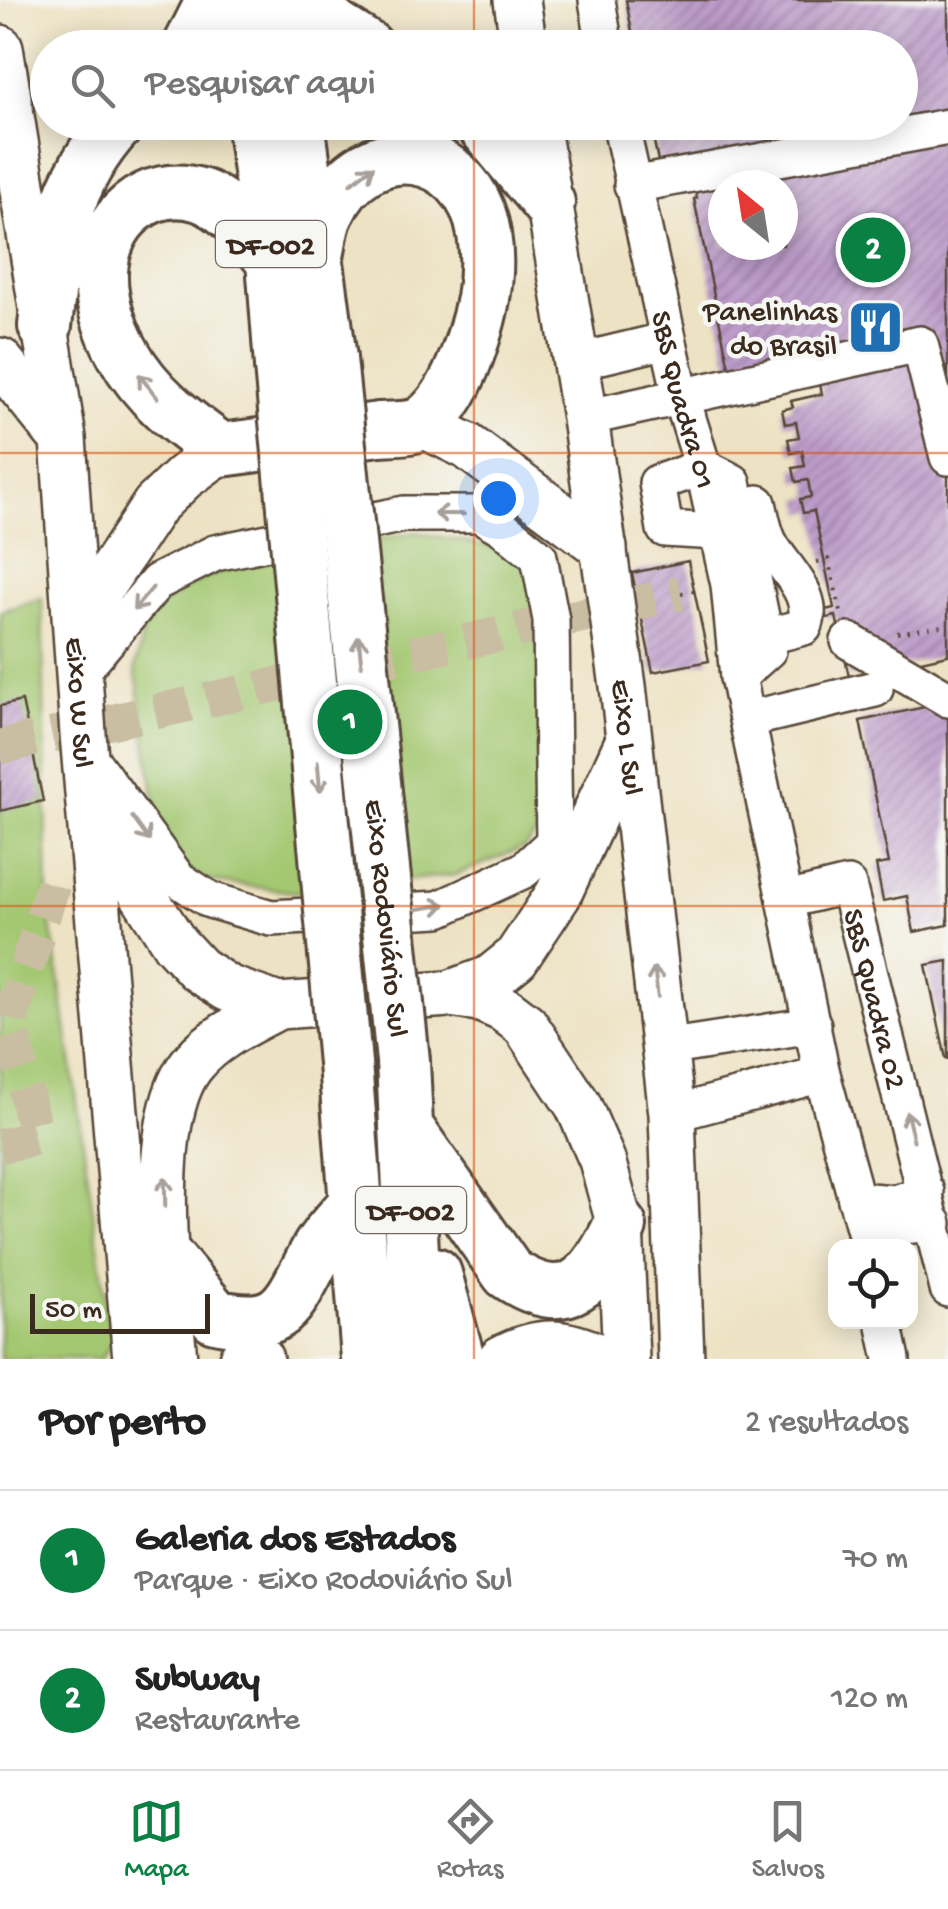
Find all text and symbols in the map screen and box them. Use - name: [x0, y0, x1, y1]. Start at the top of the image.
- search box: [30, 30, 918, 140]
- icon: search: [65, 58, 120, 113]
- text: Pesquisar aqui: [145, 63, 376, 107]
- one-way arrow: [348, 164, 375, 185]
- north arrow: [708, 170, 798, 260]
- pin: 2: [840, 212, 906, 288]
- road number: DF-002: [216, 221, 326, 267]
- place label: Panelinhas do Brasil: [702, 297, 838, 366]
- restaurant icon: Panelinhas do Brasil: [846, 297, 906, 357]
- street label: SBS Quadra 01: [641, 308, 720, 492]
- one-way arrow: [137, 374, 159, 400]
- your location: [473, 473, 524, 524]
- one-way arrow: [434, 504, 466, 524]
- one-way arrow: [132, 586, 155, 611]
- one-way arrow: [350, 635, 369, 667]
- street label: Eixo W Sul: [54, 636, 99, 769]
- street label: Eixo L Sul: [600, 678, 648, 797]
- pin: 1: [318, 684, 382, 760]
- one-way arrow: [309, 760, 328, 792]
- street label: Eixo Rodoviário Sul: [354, 798, 413, 1039]
- one-way arrow: [131, 815, 152, 842]
- one-way arrow: [414, 898, 447, 916]
- street label: SBS Quadra 02: [833, 906, 911, 1094]
- one-way arrow: [646, 966, 665, 999]
- one-way arrow: [899, 1111, 918, 1142]
- one-way arrow: [156, 1176, 174, 1208]
- road number: DF-002: [356, 1187, 466, 1233]
- map controls: [828, 1239, 918, 1329]
- button: locate: [828, 1239, 918, 1329]
- scale bar: [30, 1289, 210, 1334]
- text: 50 m: [45, 1295, 102, 1328]
- text: Por perto: [40, 1400, 206, 1449]
- text: 2 resultados: [745, 1405, 908, 1443]
- text: Galeria dos Estados: [135, 1519, 455, 1563]
- text: 1: [66, 1541, 79, 1579]
- text: 70 m: [843, 1541, 908, 1579]
- text: Parque · Eixo Rodoviário Sul: [135, 1563, 512, 1601]
- text: Subway: [135, 1659, 260, 1703]
- text: 2: [65, 1681, 80, 1719]
- text: 120 m: [831, 1681, 908, 1719]
- text: Restaurante: [135, 1703, 300, 1741]
- tab: Mapa: [124, 1794, 189, 1887]
- tab: Rotas: [437, 1794, 503, 1887]
- tab: Salvos: [752, 1794, 824, 1887]

